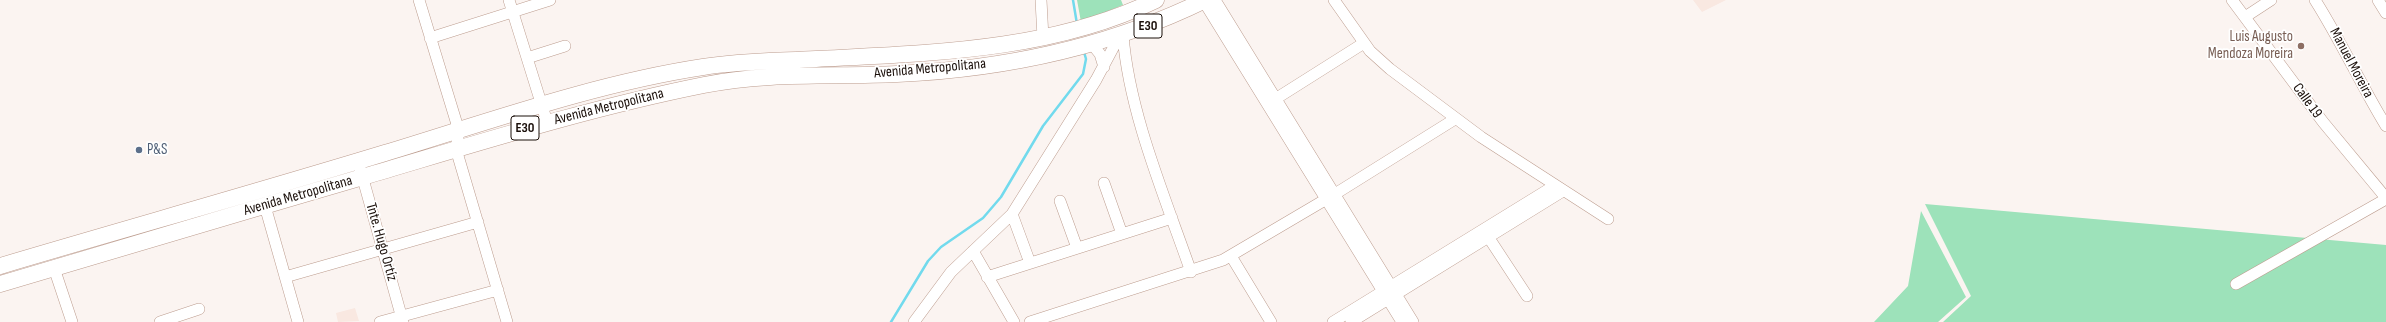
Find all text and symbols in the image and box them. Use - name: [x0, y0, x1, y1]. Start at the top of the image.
- road number: E30: [1134, 14, 1162, 38]
- street label: Manuel Moreira: [2325, 25, 2377, 101]
- place label: Luis Augusto Mendoza Moreira: [2208, 28, 2293, 63]
- marker: Luis Augusto Mendoza Moreira: [2296, 41, 2306, 51]
- street label: Avenida Metropolitana: [873, 55, 987, 83]
- street label: Calle 19: [2288, 80, 2326, 122]
- street label: Avenida Metropolitana: [552, 85, 666, 129]
- road number: E30: [511, 116, 539, 140]
- place label: P&S: [147, 141, 167, 159]
- marker: P&S: [134, 145, 144, 155]
- street label: Avenida Metropolitana: [242, 172, 354, 220]
- street label: Tnte. Hugo Ortíz: [361, 201, 401, 283]

